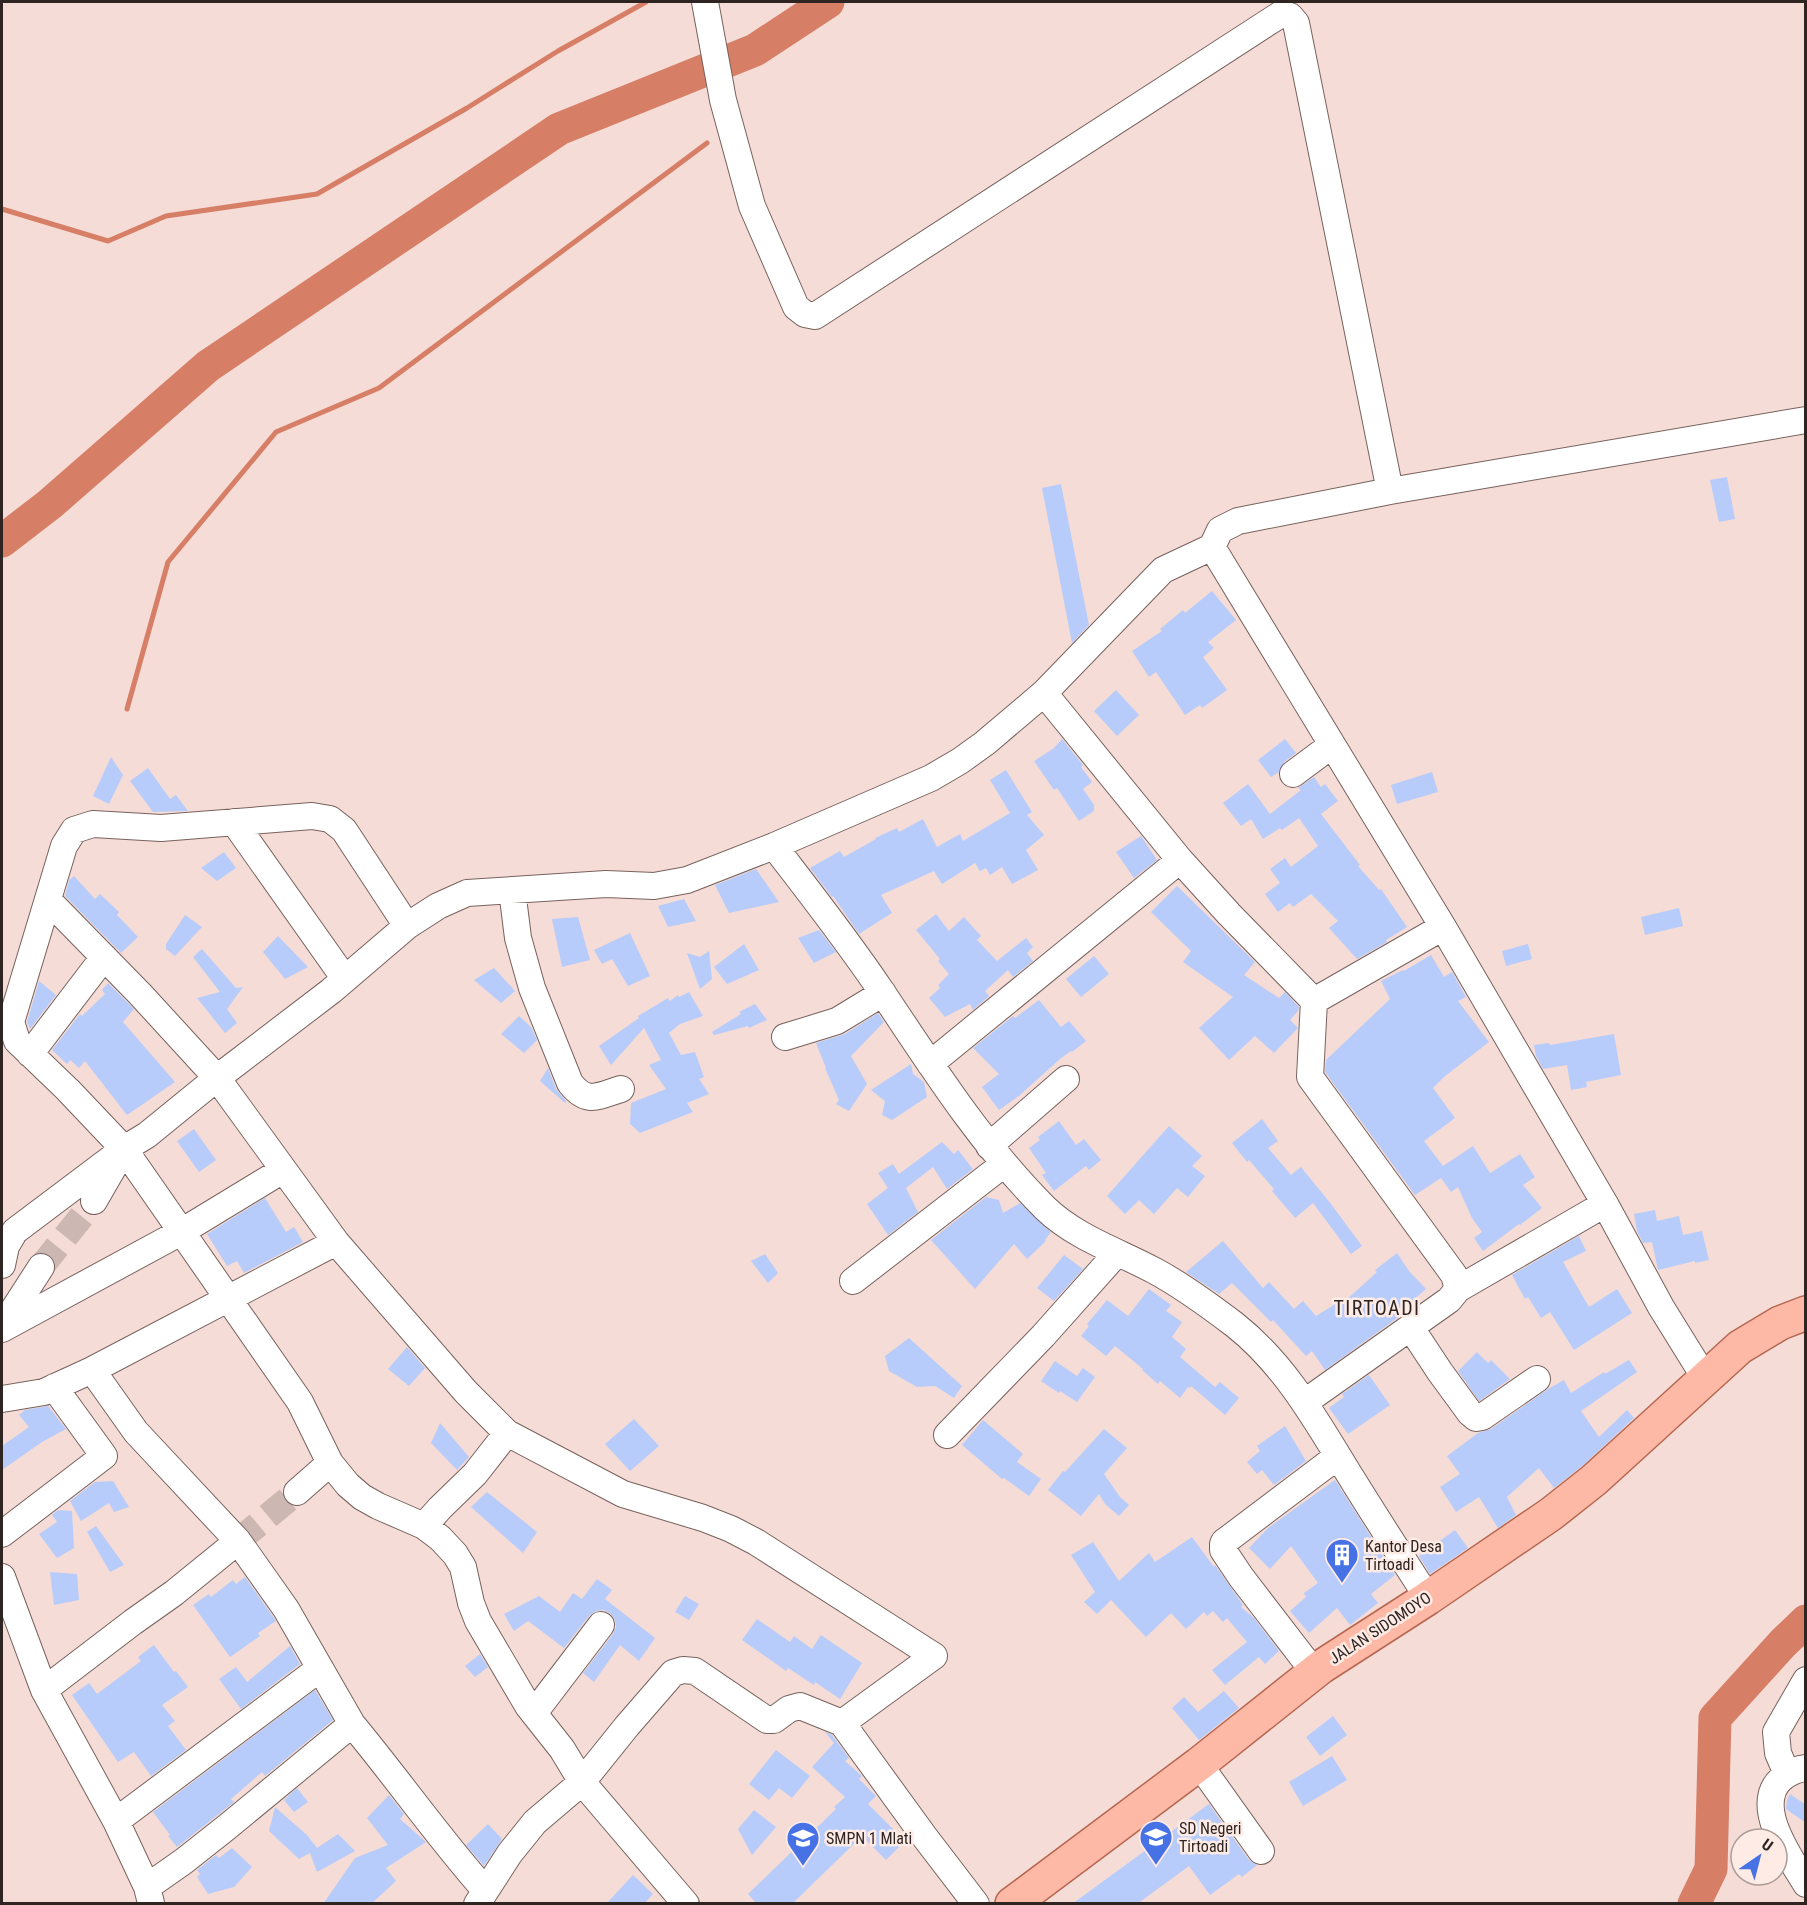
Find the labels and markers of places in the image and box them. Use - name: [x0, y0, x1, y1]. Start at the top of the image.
- building icon: Kantor Desa Tirtoadi: [1324, 1537, 1360, 1584]
- place label: Kantor Desa Tirtoadi: [1365, 1537, 1442, 1574]
- school or university icon: SD Negeri Tirtoadi: [1138, 1819, 1174, 1866]
- place label: SD Negeri Tirtoadi: [1179, 1819, 1241, 1856]
- school or university icon: SMPN 1 Mlati: [785, 1820, 821, 1867]
- place label: SMPN 1 Mlati: [826, 1829, 912, 1848]

